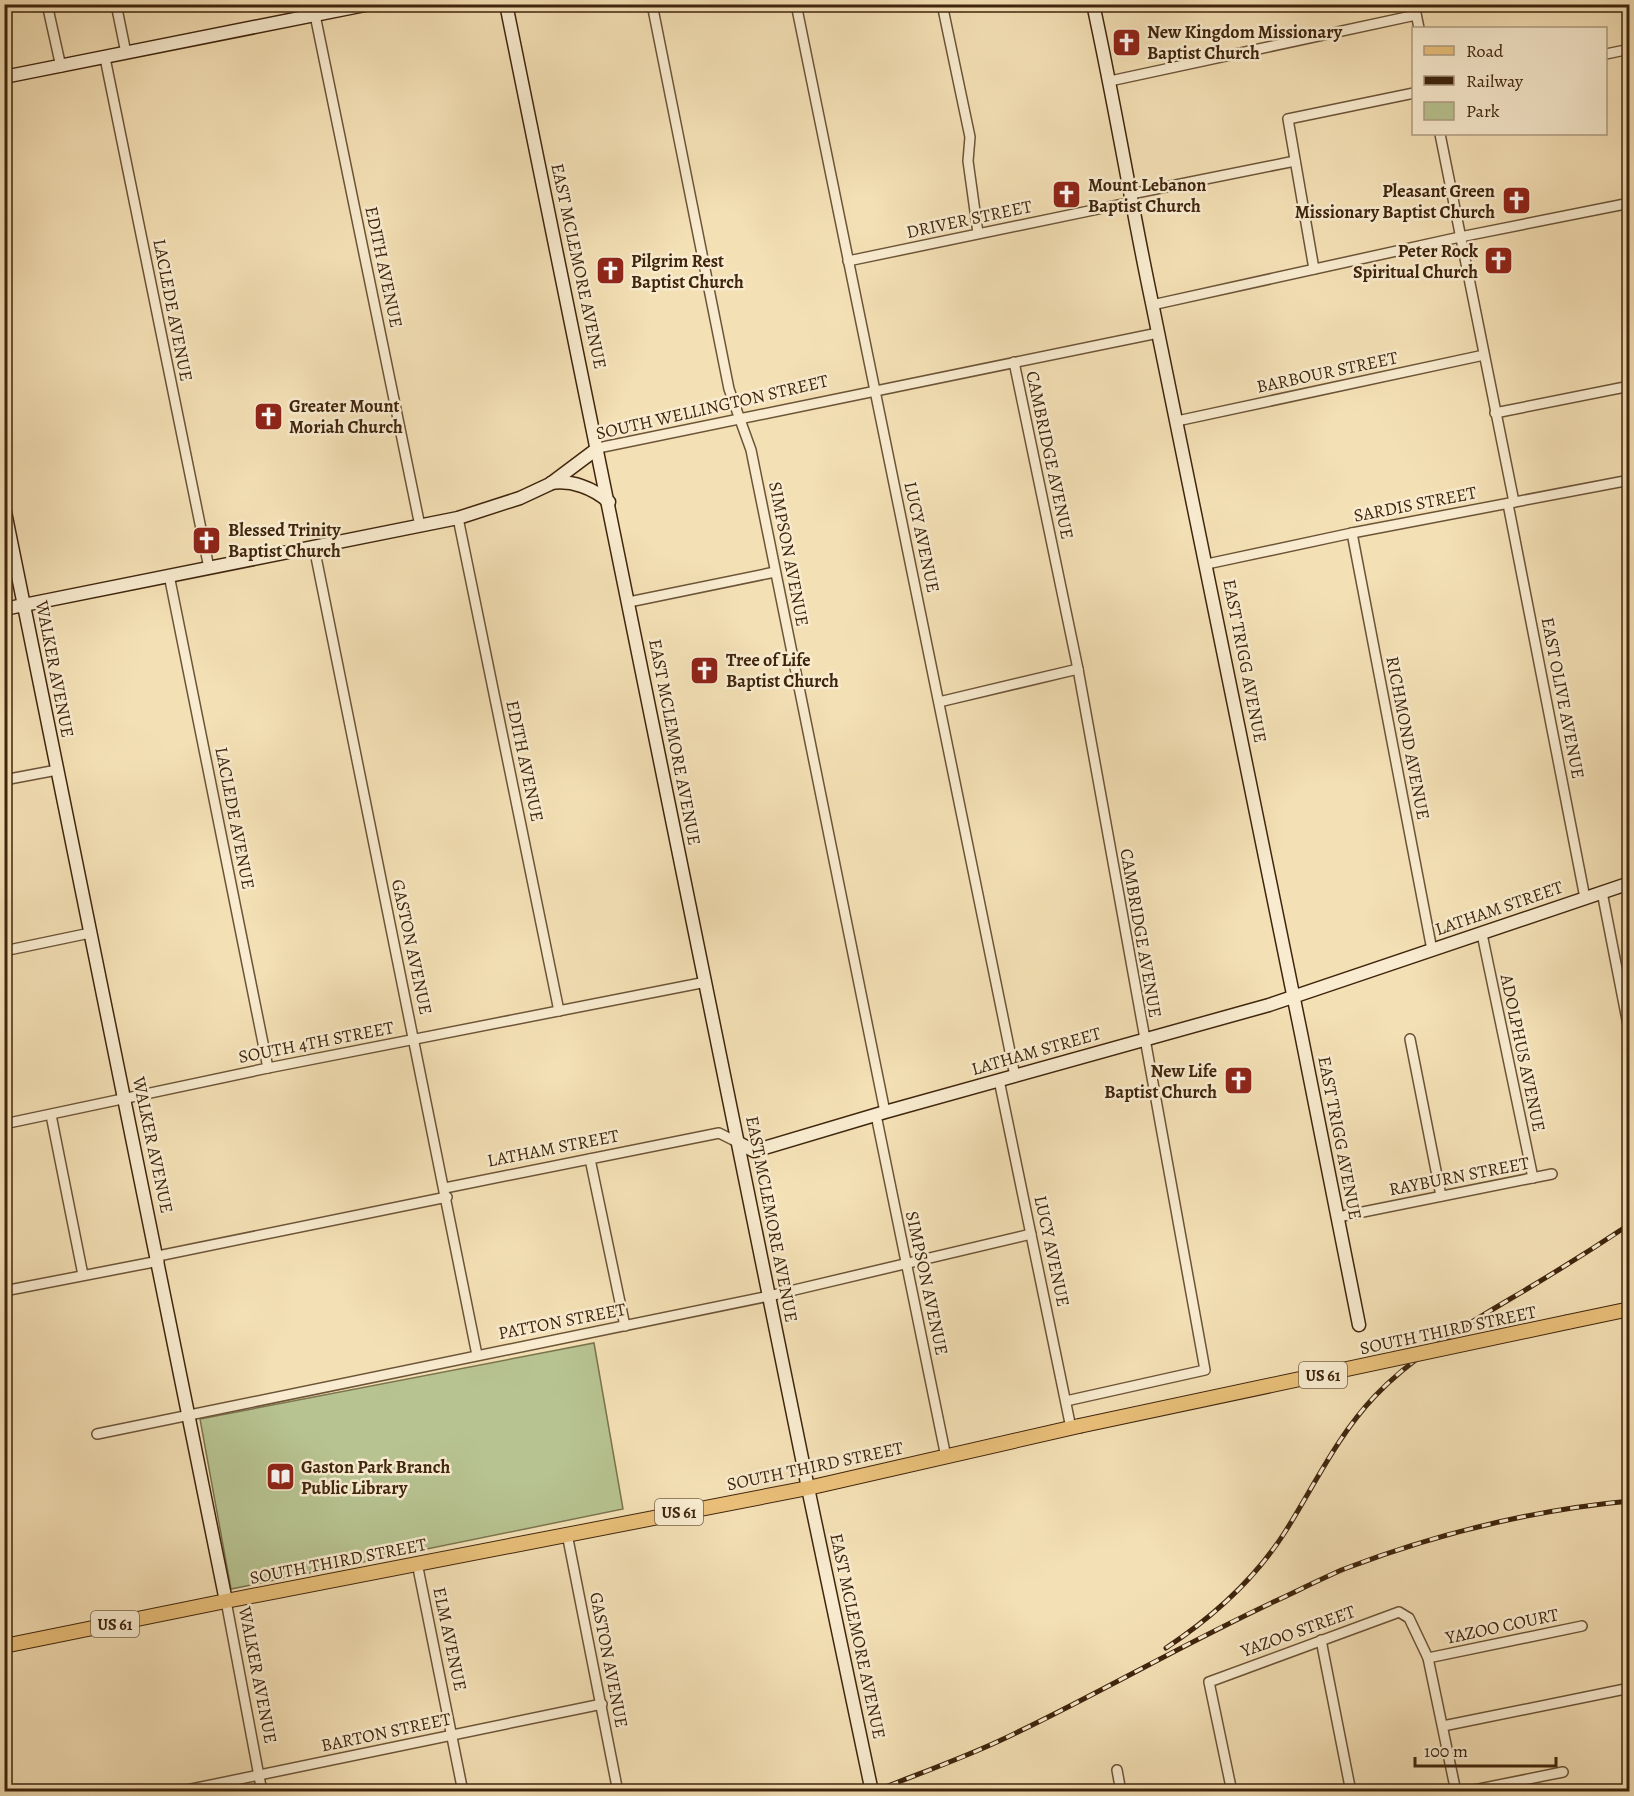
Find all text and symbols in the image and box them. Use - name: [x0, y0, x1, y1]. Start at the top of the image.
- place label: New Kingdom Missionary Baptist Church: [1147, 20, 1343, 65]
- church icon: New Kingdom Missionary Baptist Church: [1110, 26, 1142, 58]
- legend: [1412, 27, 1607, 135]
- text: Road: [1466, 39, 1504, 63]
- text: Railway: [1466, 69, 1524, 93]
- text: Park: [1466, 99, 1500, 123]
- street label: EAST MCLEMORE AVENUE: [545, 161, 613, 371]
- place label: Mount Lebanon Baptist Church: [1088, 173, 1206, 218]
- church icon: Mount Lebanon Baptist Church: [1051, 179, 1083, 211]
- place label: Pleasant Green Missionary Baptist Church: [1295, 179, 1495, 224]
- church icon: Pleasant Green Missionary Baptist Church: [1500, 185, 1532, 217]
- street label: DRIVER STREET: [904, 194, 1034, 244]
- street label: EDITH AVENUE: [359, 204, 409, 330]
- street label: LACLEDE AVENUE: [147, 237, 199, 383]
- place label: Peter Rock Spiritual Church: [1353, 239, 1479, 284]
- church icon: Peter Rock Spiritual Church: [1483, 245, 1515, 277]
- place label: Pilgrim Rest Baptist Church: [631, 249, 744, 294]
- church icon: Pilgrim Rest Baptist Church: [594, 255, 626, 287]
- street label: BARBOUR STREET: [1254, 345, 1400, 399]
- street label: SOUTH WELLINGTON STREET: [594, 369, 831, 445]
- street label: CAMBRIDGE AVENUE: [1020, 369, 1080, 541]
- place label: Greater Mount Moriah Church: [289, 394, 403, 439]
- church icon: Greater Mount Moriah Church: [252, 400, 284, 432]
- street label: LUCY AVENUE: [899, 479, 945, 595]
- street label: SIMPSON AVENUE: [763, 480, 815, 628]
- street label: SARDIS STREET: [1351, 480, 1479, 528]
- place label: Blessed Trinity Baptist Church: [228, 518, 341, 563]
- church icon: Blessed Trinity Baptist Church: [191, 524, 223, 556]
- street label: EAST TRIGG AVENUE: [1217, 577, 1273, 745]
- street label: WALKER AVENUE: [30, 597, 80, 740]
- street label: EAST OLIVE AVENUE: [1536, 615, 1590, 781]
- street label: EAST MCLEMORE AVENUE: [643, 637, 707, 847]
- place label: Tree of Life Baptist Church: [726, 648, 839, 693]
- church icon: Tree of Life Baptist Church: [689, 654, 721, 686]
- street label: RICHMOND AVENUE: [1380, 654, 1436, 822]
- street label: EDITH AVENUE: [500, 698, 550, 824]
- street label: LACLEDE AVENUE: [209, 745, 261, 891]
- street label: CAMBRIDGE AVENUE: [1114, 847, 1168, 1019]
- street label: LATHAM STREET: [1432, 875, 1566, 941]
- street label: GASTON AVENUE: [386, 877, 438, 1017]
- street label: ADOLPHUS AVENUE: [1494, 971, 1551, 1134]
- street label: SOUTH 4TH STREET: [236, 1015, 396, 1069]
- street label: LATHAM STREET: [968, 1021, 1104, 1081]
- street label: EAST TRIGG AVENUE: [1312, 1054, 1368, 1222]
- place label: New Life Baptist Church: [1104, 1059, 1217, 1104]
- church icon: New Life Baptist Church: [1222, 1065, 1254, 1097]
- street label: WALKER AVENUE: [127, 1074, 179, 1215]
- street label: EAST MCLEMORE AVENUE: [740, 1114, 804, 1324]
- street label: LATHAM STREET: [485, 1123, 621, 1173]
- street label: RAYBURN STREET: [1387, 1151, 1531, 1201]
- street label: LUCY AVENUE: [1029, 1193, 1075, 1309]
- street label: SIMPSON AVENUE: [900, 1209, 954, 1357]
- street label: PATTON STREET: [496, 1297, 628, 1345]
- street label: SOUTH THIRD STREET: [1358, 1300, 1539, 1360]
- road number: US 61: [1299, 1362, 1347, 1388]
- street label: SOUTH THIRD STREET: [725, 1436, 906, 1496]
- place label: Gaston Park Branch Public Library: [301, 1455, 450, 1500]
- library icon: Gaston Park Branch Public Library: [264, 1461, 296, 1493]
- road number: US 61: [655, 1499, 703, 1525]
- street label: EAST MCLEMORE AVENUE: [824, 1531, 892, 1741]
- street label: SOUTH THIRD STREET: [247, 1532, 429, 1590]
- street label: ELM AVENUE: [427, 1585, 473, 1693]
- street label: GASTON AVENUE: [584, 1590, 634, 1730]
- street label: YAZOO STREET: [1237, 1599, 1358, 1663]
- street label: YAZOO COURT: [1442, 1602, 1561, 1650]
- street label: WALKER AVENUE: [233, 1603, 283, 1746]
- road number: US 61: [91, 1611, 139, 1637]
- street label: BARTON STREET: [319, 1706, 453, 1757]
- scale bar: [1415, 1730, 1556, 1768]
- text: 100 m: [1424, 1739, 1468, 1763]

